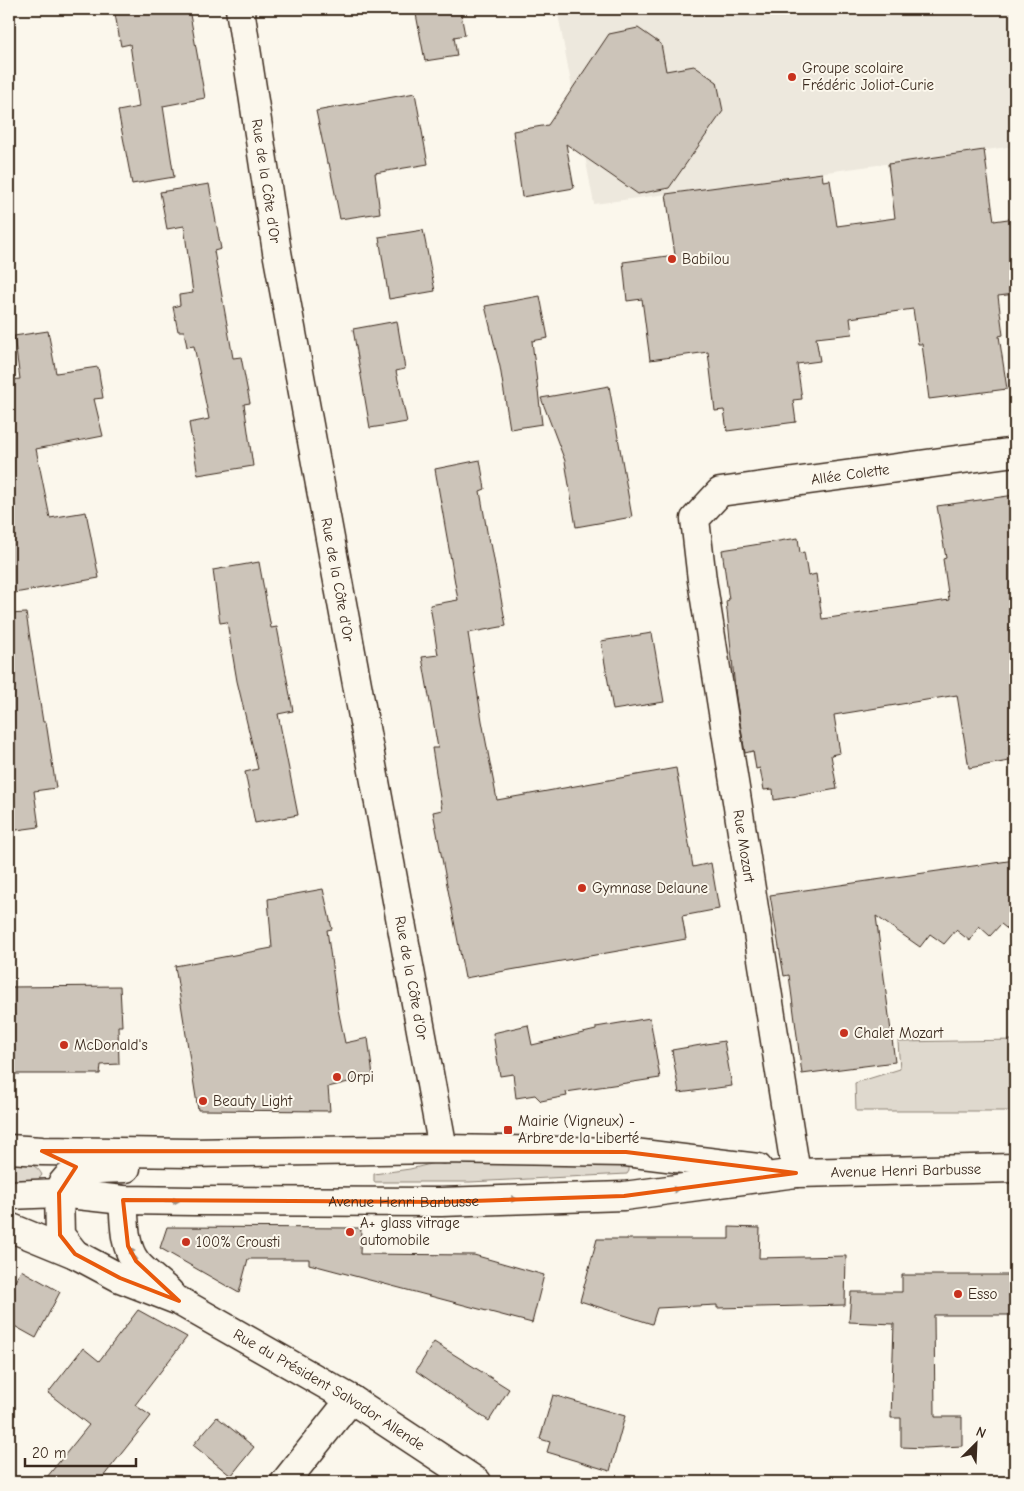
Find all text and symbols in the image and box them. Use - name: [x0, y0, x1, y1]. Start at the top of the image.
- place label: Groupe scolaire Frédéric Joliot-Curie: [802, 59, 935, 94]
- marker: Groupe scolaire Frédéric Joliot-Curie: [786, 71, 798, 83]
- street label: Rue de la Côte d'Or: [248, 118, 285, 245]
- place label: Babilou: [682, 250, 729, 268]
- marker: Babilou: [666, 253, 678, 265]
- street label: Allée Colette: [810, 460, 891, 489]
- street label: Rue de la Côte d'Or: [317, 516, 358, 643]
- street label: Rue Mozart: [729, 808, 759, 884]
- place label: Gymnase Delaune: [592, 879, 709, 897]
- marker: Gymnase Delaune: [576, 882, 588, 894]
- street label: Rue de la Côte d'Or: [391, 914, 432, 1041]
- place label: Chalet Mozart: [854, 1024, 944, 1042]
- marker: Chalet Mozart: [838, 1027, 850, 1039]
- place label: McDonald's: [74, 1036, 148, 1054]
- marker: McDonald's: [58, 1039, 70, 1051]
- place label: Orpi: [347, 1068, 374, 1086]
- marker: Orpi: [331, 1071, 343, 1083]
- place label: Beauty Light: [213, 1092, 293, 1110]
- marker: Beauty Light: [197, 1095, 209, 1107]
- place label: Mairie (Vigneux) - Arbre de la Liberté: [518, 1112, 640, 1147]
- marker: Mairie (Vigneux) - Arbre de la Liberté: [502, 1124, 514, 1136]
- street label: Avenue Henri Barbusse: [830, 1160, 982, 1181]
- one-way arrow: [664, 1186, 680, 1194]
- street label: Avenue Henri Barbusse: [328, 1192, 480, 1211]
- one-way arrow: [502, 1195, 518, 1203]
- one-way arrow: [164, 1197, 180, 1205]
- place label: A+ glass vitrage automobile: [360, 1214, 460, 1249]
- marker: A+ glass vitrage automobile: [344, 1226, 356, 1238]
- place label: 100% Crousti: [196, 1233, 280, 1251]
- marker: 100% Crousti: [180, 1236, 192, 1248]
- one-way arrow: [128, 1248, 137, 1261]
- place label: Esso: [968, 1285, 997, 1303]
- marker: Esso: [952, 1288, 964, 1300]
- street label: Rue du Président Salvador Allende: [230, 1325, 429, 1454]
- north arrow: [952, 1418, 1002, 1468]
- text: N: [973, 1423, 989, 1442]
- scale bar: [25, 1436, 136, 1468]
- text: 20 m: [32, 1444, 66, 1462]

